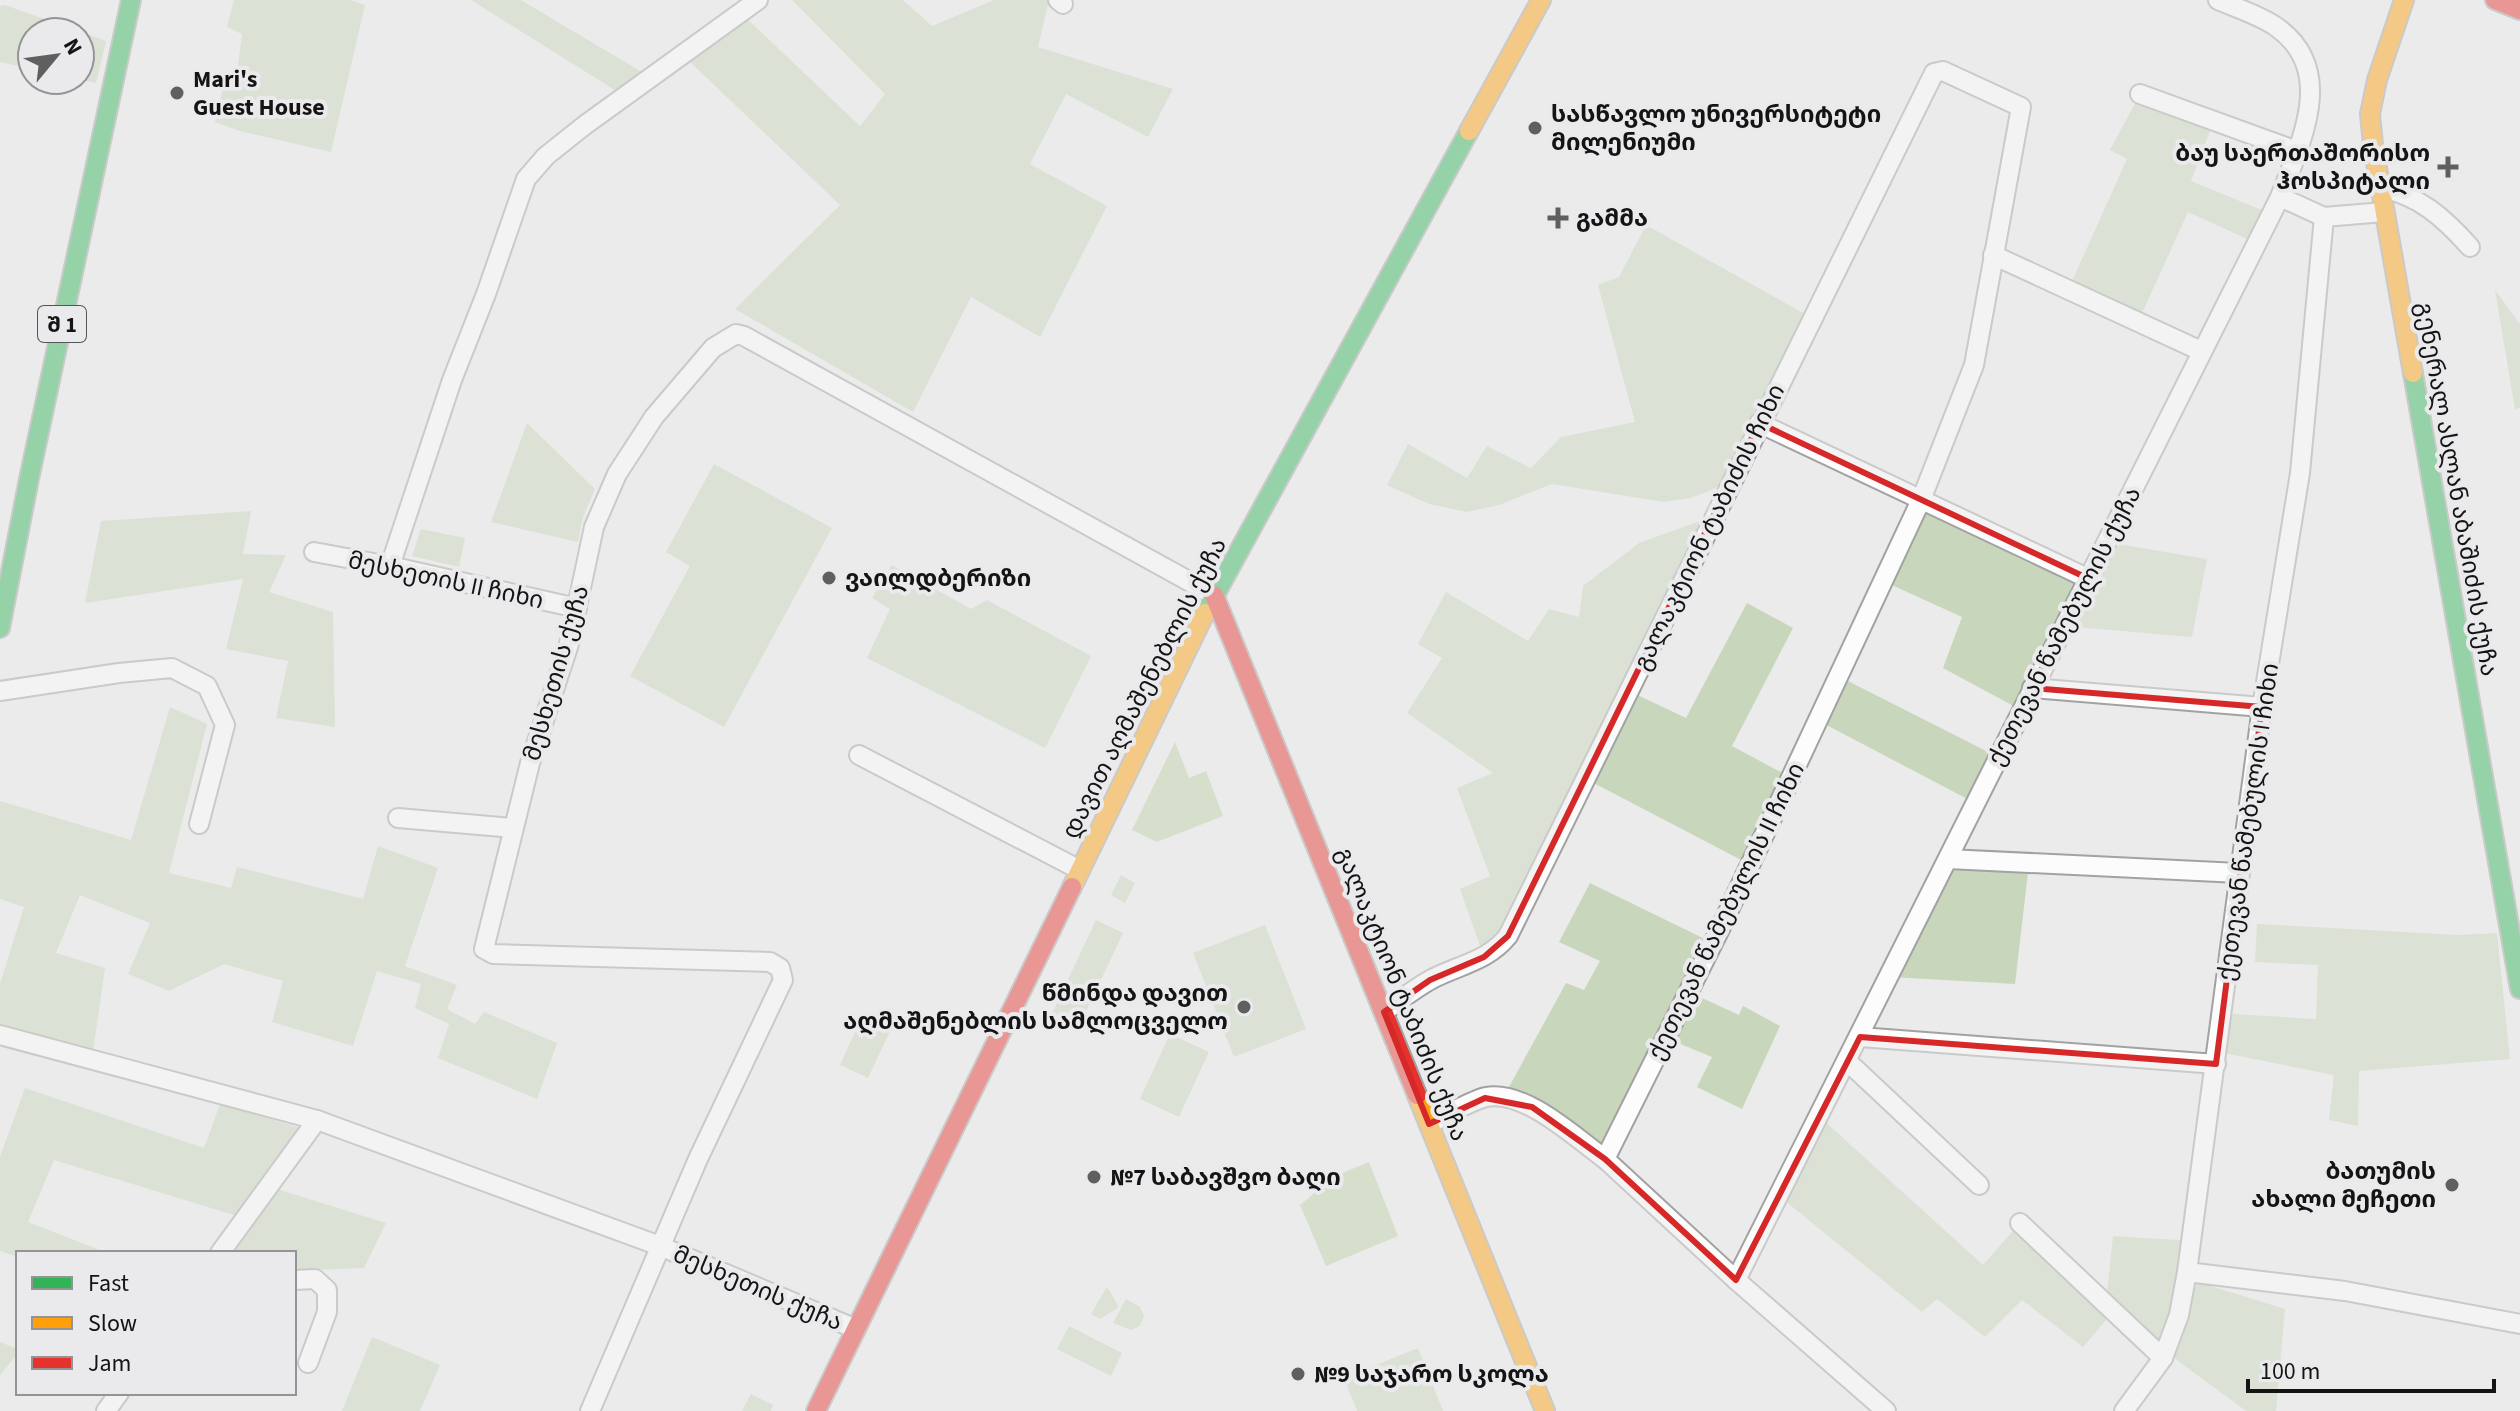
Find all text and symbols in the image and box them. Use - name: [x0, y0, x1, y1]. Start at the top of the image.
- north arrow: [16, 16, 96, 96]
- text: N: [55, 33, 90, 61]
- place label: Mari's Guest House: [193, 62, 325, 125]
- marker: Mari's Guest House: [168, 84, 186, 102]
- place label: სასწავლო უნივერსიტეტი მილენიუმი: [1551, 97, 1881, 160]
- marker: სასწავლო უნივერსიტეტი მილენიუმი: [1526, 119, 1544, 137]
- place label: ბაუ საერთაშორისო ჰოსპიტალი: [2175, 136, 2430, 199]
- marker: ბაუ საერთაშორისო ჰოსპიტალი: [2437, 156, 2459, 178]
- place label: გამმა: [1576, 201, 1648, 236]
- marker: გამმა: [1547, 207, 1569, 229]
- street label: გენერალ ასლან აბაშიძის ქუჩა: [2406, 299, 2507, 679]
- road number: შ 1: [38, 306, 86, 342]
- street label: გალაკტიონ ტაბიძის ჩიხი: [1625, 378, 1794, 676]
- street label: ქეთევან წამებულის ქუჩა: [1979, 481, 2150, 772]
- street label: დავით აღმაშენებლის ქუჩა: [1053, 532, 1236, 845]
- street label: მესხეთის II ჩიხი: [345, 543, 547, 618]
- place label: ვაილდბერიზი: [845, 561, 1031, 596]
- marker: ვაილდბერიზი: [820, 569, 838, 587]
- street label: მესხეთის ქუჩა: [515, 581, 598, 765]
- street label: ქეთევან წამებულის I ჩიხი: [2209, 661, 2288, 983]
- street label: ქეთევან წამებულის II ჩიხი: [1639, 757, 1814, 1066]
- street label: გალაკტიონ ტაბიძის ქუჩა: [1326, 842, 1477, 1146]
- place label: წმინდა დავით აღმაშენებლის სამლოცველო: [843, 976, 1228, 1039]
- marker: წმინდა დავით აღმაშენებლის სამლოცველო: [1235, 998, 1253, 1016]
- place label: ბათუმის ახალი მეჩეთი: [2251, 1154, 2436, 1217]
- place label: №7 საბავშვო ბაღი: [1110, 1160, 1341, 1195]
- marker: №7 საბავშვო ბაღი: [1085, 1168, 1103, 1186]
- marker: ბათუმის ახალი მეჩეთი: [2443, 1176, 2461, 1194]
- street label: მესხეთის ქუჩა: [668, 1237, 848, 1340]
- legend: [16, 1251, 296, 1395]
- text: Fast: [88, 1266, 129, 1301]
- text: Slow: [88, 1306, 137, 1341]
- scale bar: [2248, 1343, 2494, 1393]
- text: Jam: [88, 1346, 132, 1381]
- text: 100 m: [2260, 1354, 2320, 1389]
- place label: №9 საჯარო სკოლა: [1314, 1357, 1549, 1392]
- marker: №9 საჯარო სკოლა: [1289, 1365, 1307, 1383]

